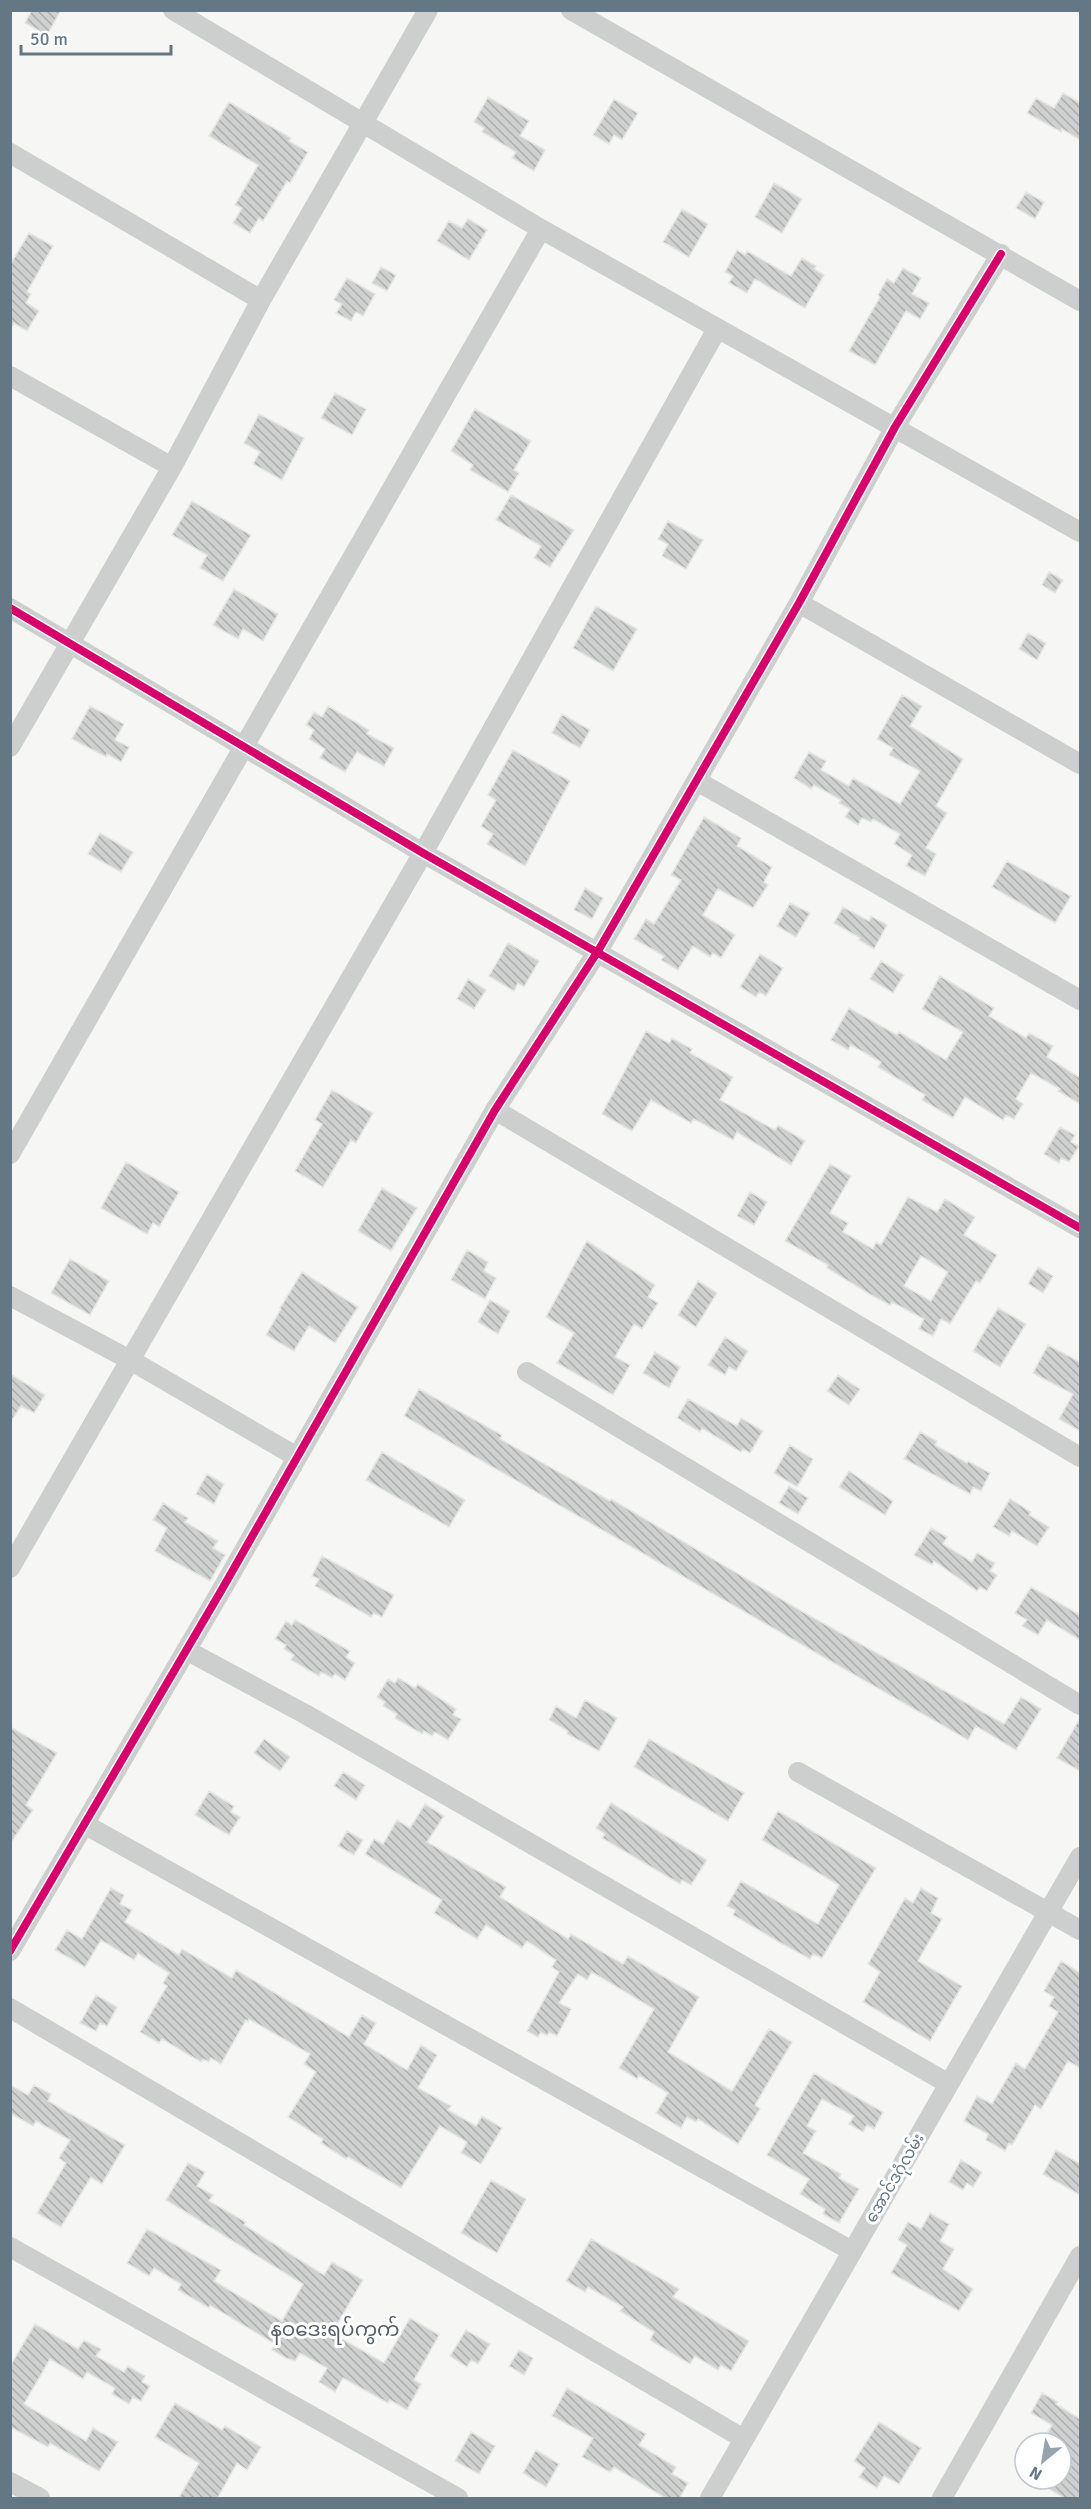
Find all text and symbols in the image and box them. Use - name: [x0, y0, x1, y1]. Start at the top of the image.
- scale bar: [21, 18, 171, 56]
- text: 50 m: [30, 28, 68, 50]
- street label: အောင်ဒဂုံလမ်း: [860, 2129, 932, 2228]
- district label: နဝဒေးရပ်ကွက်: [270, 2315, 400, 2345]
- north arrow: [1013, 2431, 1073, 2491]
- text: N: [1026, 2462, 1046, 2485]

